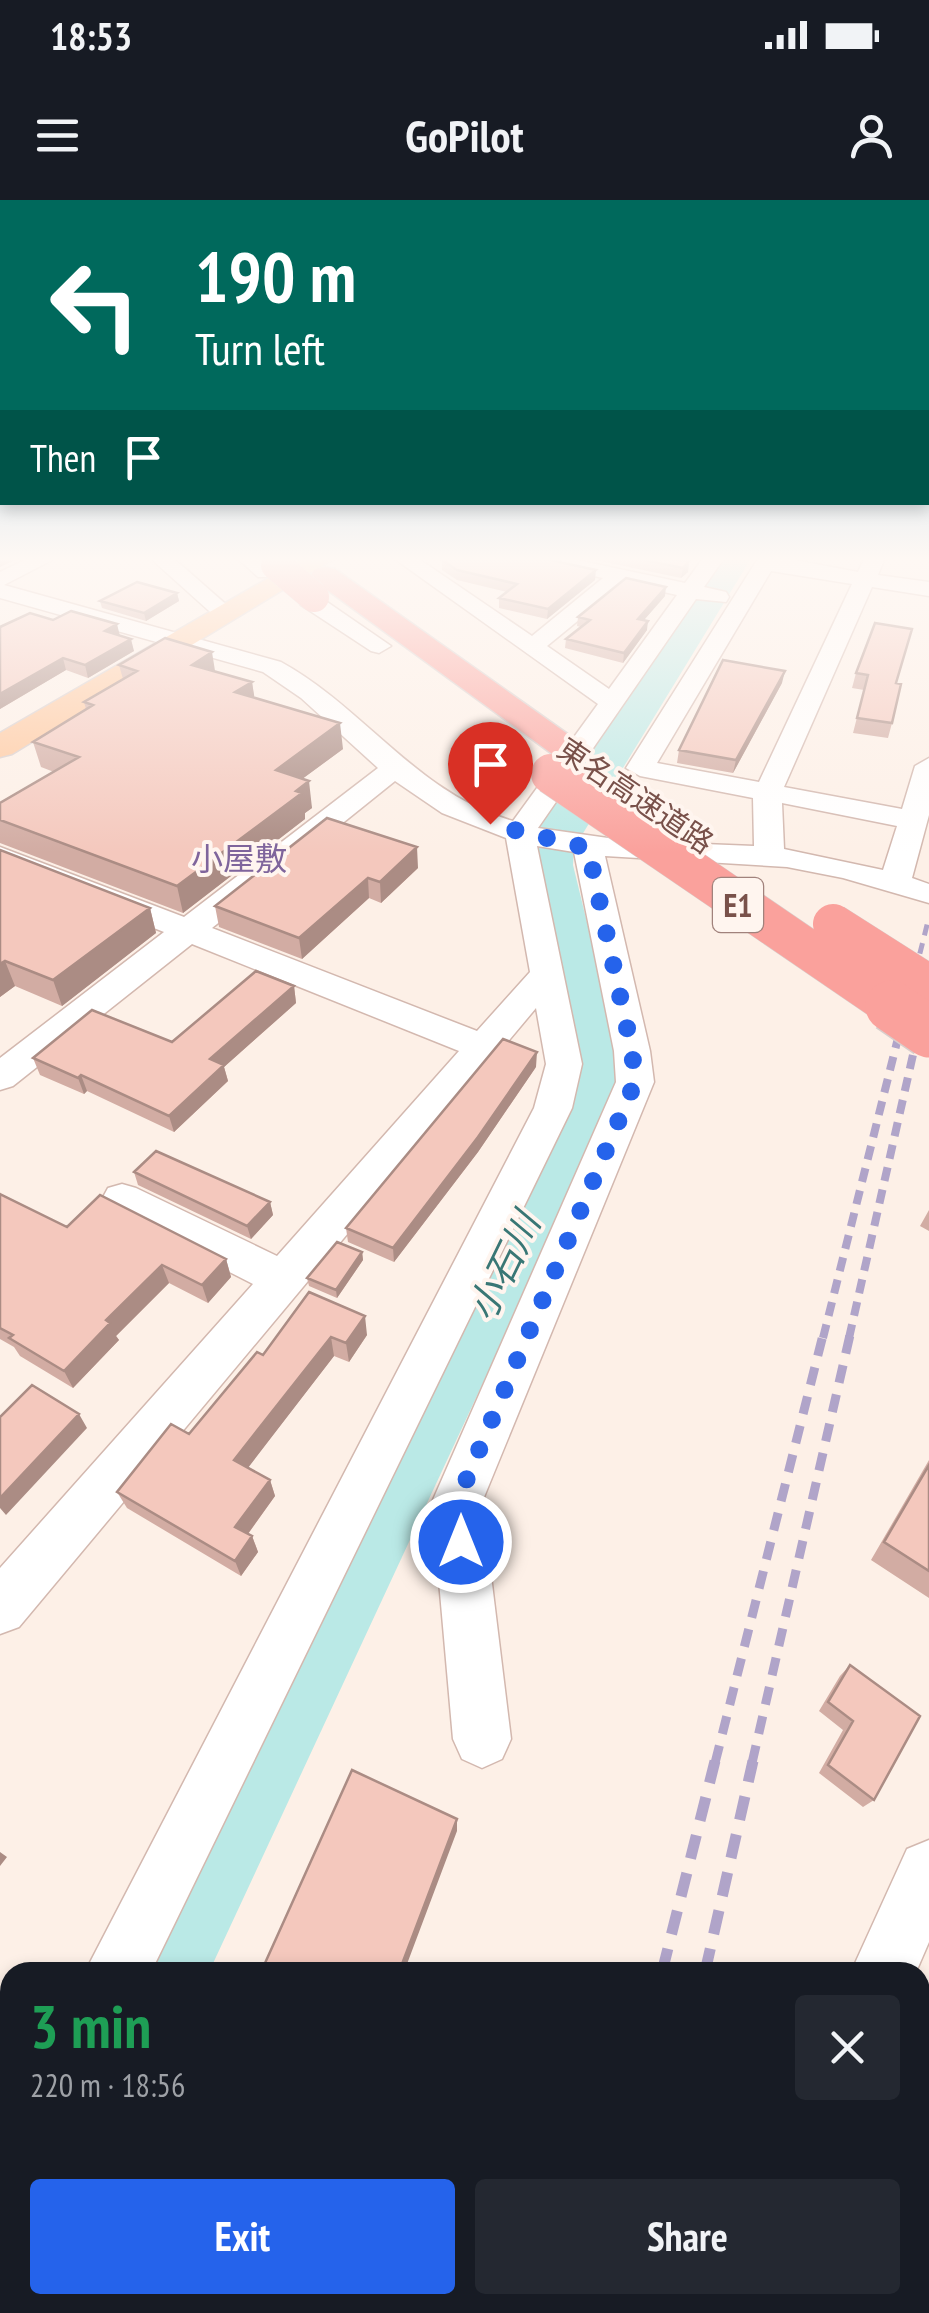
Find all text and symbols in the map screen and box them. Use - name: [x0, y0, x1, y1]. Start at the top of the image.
- text: 18:53: [50, 11, 132, 60]
- text: GoPilot: [405, 106, 524, 164]
- icon: menu: [30, 108, 85, 163]
- icon: person: [844, 108, 899, 163]
- text: 190 m: [195, 231, 356, 321]
- icon: left: [30, 240, 160, 370]
- text: Turn left: [195, 319, 325, 377]
- icon: arrive: [116, 430, 171, 485]
- text: Then: [30, 433, 96, 482]
- pin: [448, 722, 533, 825]
- street label: 東名高速道路: [550, 729, 722, 861]
- icon: arrive: [463, 737, 518, 792]
- district label: 小屋敷: [191, 837, 287, 879]
- road number: E1: [713, 878, 763, 932]
- water label: 小石川: [456, 1200, 552, 1328]
- position arrow: [409, 1490, 513, 1594]
- text: 3 min: [30, 1987, 151, 2065]
- button: close: [795, 1995, 900, 2100]
- text: 220 m · 18:56: [30, 2064, 185, 2106]
- button: Exit: [30, 2179, 455, 2294]
- button: Share: [475, 2179, 900, 2294]

